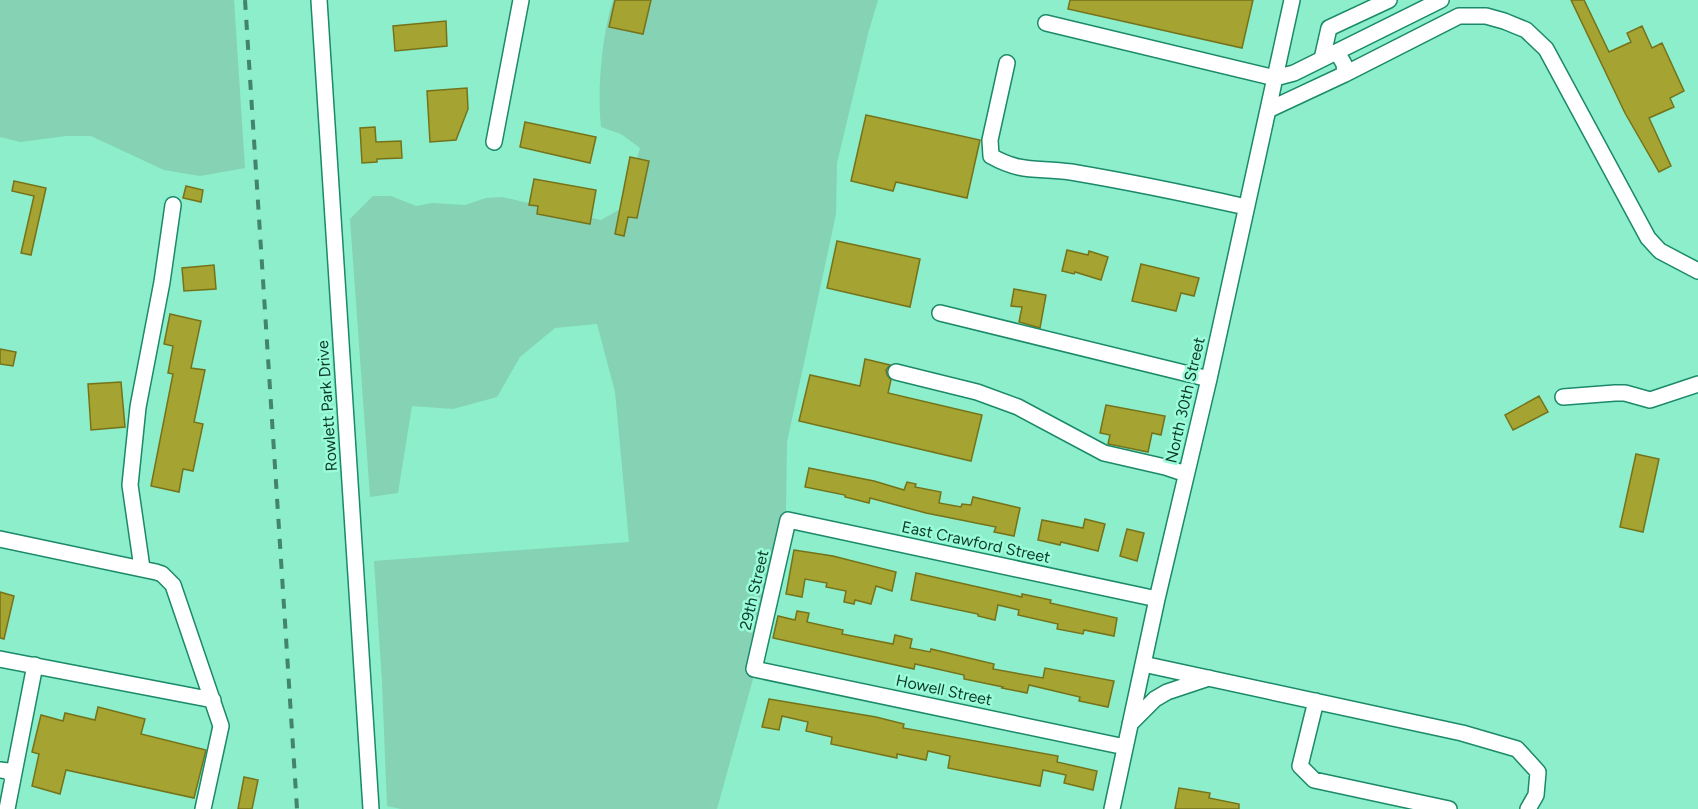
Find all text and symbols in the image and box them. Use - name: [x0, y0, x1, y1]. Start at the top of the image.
- street label: North 30th Street: [1161, 335, 1209, 465]
- street label: Rowlett Park Drive: [313, 340, 341, 472]
- street label: East Crawford Street: [900, 517, 1052, 567]
- street label: 29th Street: [736, 548, 772, 632]
- street label: Howell Street: [894, 671, 994, 709]

